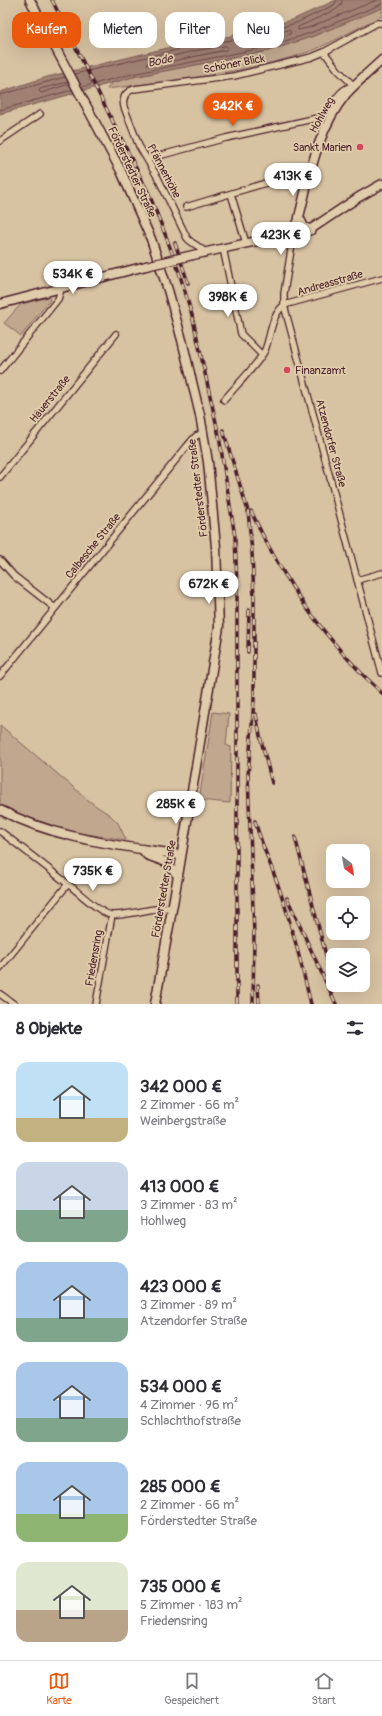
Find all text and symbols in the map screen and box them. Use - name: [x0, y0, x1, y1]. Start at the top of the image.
- chip: Kaufen: [12, 12, 81, 48]
- chip: Mieten: [89, 12, 157, 48]
- chip: Filter: [165, 12, 225, 48]
- chip: Neu: [233, 12, 284, 48]
- water label: Bode: [146, 51, 175, 71]
- street label: Schöner Blick: [202, 52, 266, 76]
- pin: 342K €: [200, 93, 266, 127]
- street label: Hohlweg: [307, 94, 337, 135]
- text: 342K €: [212, 98, 254, 114]
- street label: Förderstedter Straße: [105, 124, 159, 220]
- place label: Sankt Marien: [293, 141, 352, 154]
- street label: Pfännerhöhe: [144, 142, 184, 201]
- marker: Sankt Marien: [355, 142, 365, 152]
- pin: 413K €: [260, 163, 326, 197]
- text: 413K €: [273, 168, 313, 184]
- pin: 423K €: [248, 222, 314, 256]
- text: 423K €: [261, 227, 301, 243]
- pin: 534K €: [40, 261, 106, 295]
- text: 534K €: [52, 266, 94, 282]
- street label: Andreasstraße: [296, 267, 365, 299]
- pin: 398K €: [195, 284, 261, 318]
- text: 398K €: [208, 289, 248, 305]
- place label: Finanzamt: [295, 364, 346, 377]
- marker: Finanzamt: [282, 365, 292, 375]
- street label: Häuerstraße: [27, 372, 73, 425]
- street label: Atzendorfer Straße: [313, 398, 349, 489]
- street label: Förderstedter Straße: [185, 438, 210, 538]
- street label: Calbesche Straße: [63, 510, 124, 581]
- pin: 672K €: [176, 571, 242, 605]
- text: 672K €: [189, 576, 229, 592]
- pin: 285K €: [143, 791, 209, 825]
- text: 285K €: [156, 796, 196, 812]
- street label: Förderstedter Straße: [149, 839, 179, 939]
- north arrow: [326, 844, 370, 888]
- map controls: [326, 844, 370, 992]
- pin: 735K €: [60, 858, 126, 892]
- text: 735K €: [73, 863, 113, 879]
- button: locate: [326, 896, 370, 940]
- street label: Friedensring: [83, 928, 105, 987]
- button: layers: [326, 948, 370, 992]
- icon: filters: [344, 1017, 366, 1039]
- text: 8 Objekte: [16, 1018, 82, 1039]
- text: 342 000 €: [140, 1076, 222, 1097]
- icon: home: [48, 1078, 96, 1126]
- text: 2 Zimmer · 66 m²: [140, 1097, 239, 1113]
- text: Weinbergstraße: [140, 1113, 226, 1129]
- text: 413 000 €: [140, 1176, 219, 1197]
- icon: home: [48, 1178, 96, 1226]
- text: 3 Zimmer · 83 m²: [140, 1197, 238, 1213]
- text: Hohlweg: [140, 1213, 186, 1229]
- text: 423 000 €: [140, 1276, 222, 1297]
- icon: home: [48, 1278, 96, 1326]
- text: 3 Zimmer · 89 m²: [140, 1297, 237, 1313]
- text: Atzendorfer Straße: [140, 1313, 247, 1329]
- text: 534 000 €: [140, 1376, 222, 1397]
- icon: home: [48, 1378, 96, 1426]
- text: 4 Zimmer · 96 m²: [140, 1397, 238, 1413]
- text: Schlachthofstraße: [140, 1413, 241, 1429]
- text: 285 000 €: [140, 1476, 221, 1497]
- icon: home: [48, 1478, 96, 1526]
- text: 2 Zimmer · 66 m²: [140, 1497, 239, 1513]
- text: Förderstedter Straße: [140, 1513, 257, 1529]
- text: 735 000 €: [140, 1576, 221, 1597]
- icon: home: [48, 1578, 96, 1626]
- text: 5 Zimmer · 183 m²: [140, 1597, 242, 1613]
- text: Friedensring: [140, 1613, 207, 1629]
- tab: Karte: [46, 1670, 72, 1707]
- tab: Gespeichert: [164, 1670, 219, 1707]
- tab: Start: [311, 1670, 336, 1707]

